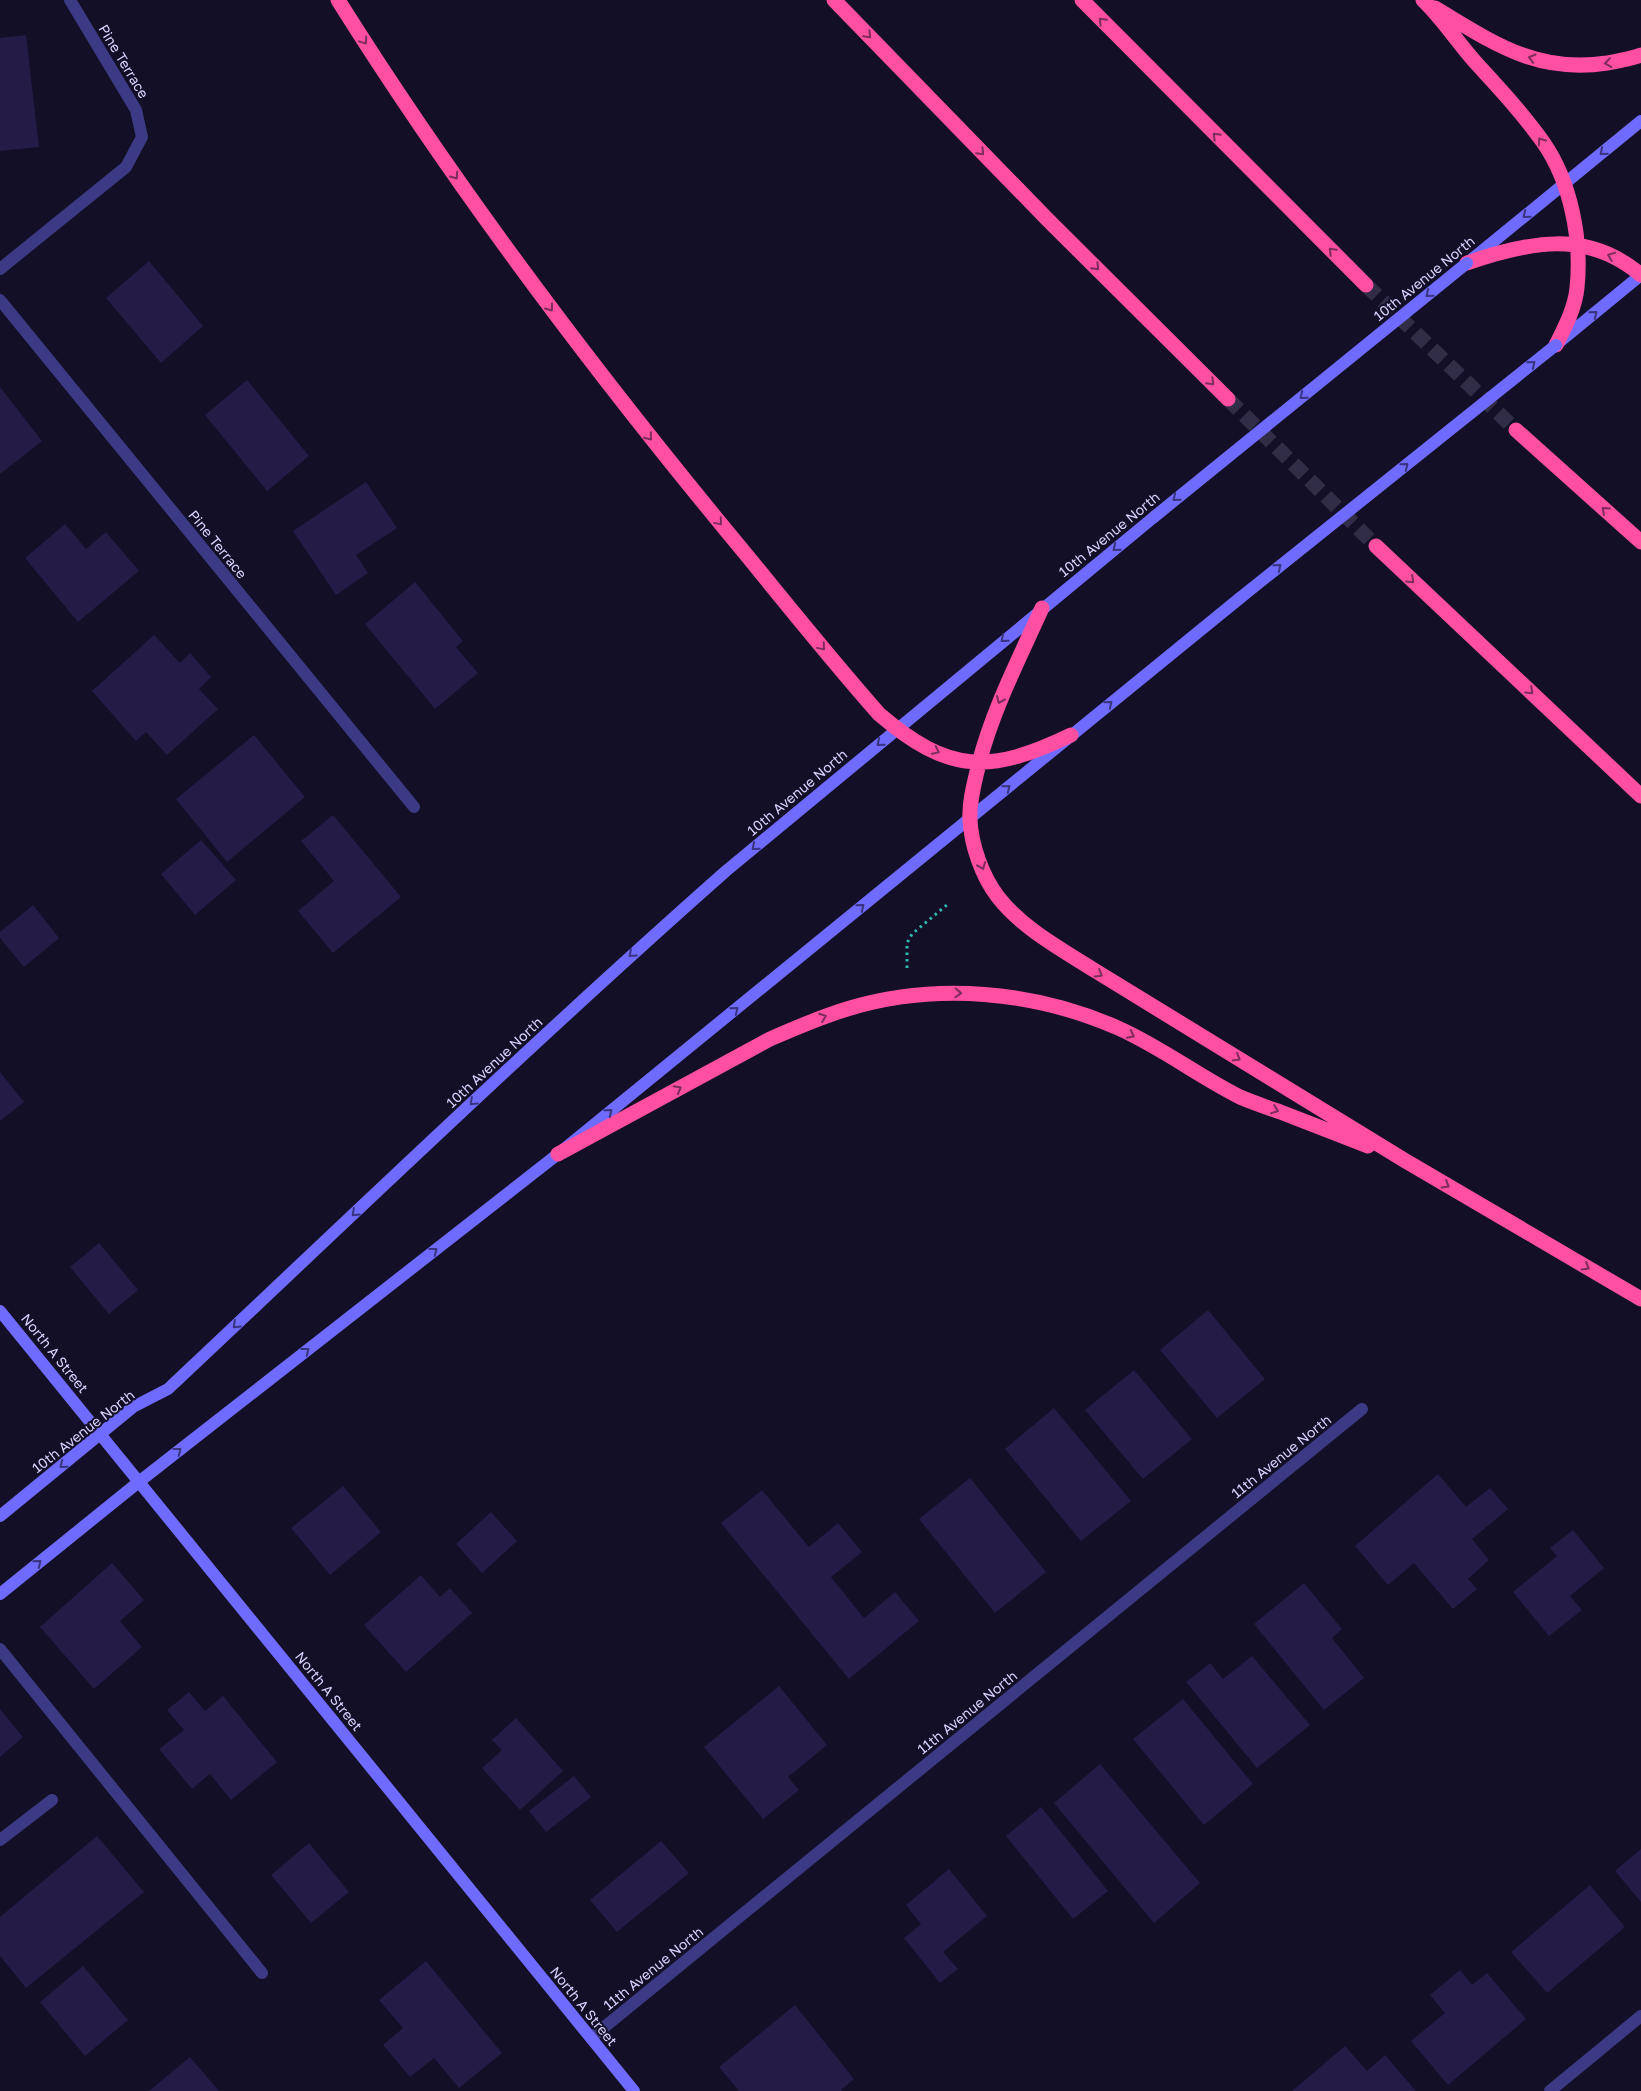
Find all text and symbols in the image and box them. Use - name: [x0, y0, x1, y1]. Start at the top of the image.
- one-way arrow: [1099, 17, 1108, 26]
- street label: Pine Terrace: [95, 21, 153, 101]
- one-way arrow: [862, 29, 871, 38]
- one-way arrow: [358, 36, 368, 45]
- one-way arrow: [1528, 54, 1536, 64]
- one-way arrow: [1603, 57, 1612, 67]
- one-way arrow: [1213, 133, 1222, 142]
- one-way arrow: [1538, 137, 1547, 146]
- one-way arrow: [976, 146, 985, 155]
- one-way arrow: [1600, 146, 1609, 154]
- one-way arrow: [449, 170, 458, 180]
- one-way arrow: [1523, 209, 1532, 217]
- street label: 10th Avenue North: [1370, 232, 1478, 324]
- one-way arrow: [1328, 248, 1337, 257]
- one-way arrow: [1607, 251, 1616, 262]
- one-way arrow: [1090, 261, 1099, 270]
- one-way arrow: [1426, 288, 1435, 296]
- one-way arrow: [544, 302, 553, 312]
- one-way arrow: [1588, 311, 1597, 319]
- one-way arrow: [1526, 362, 1535, 370]
- one-way arrow: [1205, 376, 1214, 385]
- one-way arrow: [1299, 391, 1308, 400]
- one-way arrow: [644, 431, 652, 440]
- one-way arrow: [1399, 463, 1408, 471]
- street label: 10th Avenue North: [1055, 488, 1163, 580]
- one-way arrow: [1173, 493, 1182, 502]
- street label: Pine Terrace: [185, 506, 251, 582]
- one-way arrow: [1601, 507, 1610, 516]
- one-way arrow: [713, 516, 721, 525]
- one-way arrow: [1113, 542, 1122, 550]
- one-way arrow: [1273, 564, 1282, 573]
- one-way arrow: [1406, 574, 1415, 583]
- one-way arrow: [1001, 634, 1010, 643]
- one-way arrow: [817, 641, 825, 650]
- one-way arrow: [1524, 685, 1533, 694]
- one-way arrow: [996, 695, 1007, 704]
- one-way arrow: [1103, 702, 1112, 710]
- one-way arrow: [876, 738, 885, 747]
- street label: 10th Avenue North: [744, 745, 850, 839]
- one-way arrow: [931, 745, 940, 756]
- one-way arrow: [1002, 784, 1011, 793]
- one-way arrow: [751, 842, 760, 851]
- one-way arrow: [975, 861, 986, 870]
- one-way arrow: [855, 904, 864, 912]
- one-way arrow: [629, 948, 638, 957]
- one-way arrow: [1093, 967, 1102, 977]
- one-way arrow: [954, 988, 962, 999]
- one-way arrow: [730, 1006, 739, 1015]
- street label: 10th Avenue North: [442, 1013, 546, 1111]
- one-way arrow: [818, 1013, 827, 1023]
- one-way arrow: [1126, 1029, 1135, 1039]
- one-way arrow: [1232, 1052, 1241, 1062]
- one-way arrow: [673, 1085, 682, 1095]
- one-way arrow: [469, 1096, 478, 1105]
- one-way arrow: [1270, 1104, 1279, 1114]
- one-way arrow: [604, 1109, 613, 1118]
- one-way arrow: [1441, 1178, 1450, 1188]
- one-way arrow: [351, 1207, 360, 1216]
- one-way arrow: [428, 1248, 437, 1256]
- one-way arrow: [1581, 1261, 1590, 1271]
- street label: North A Street: [18, 1310, 92, 1396]
- one-way arrow: [233, 1319, 242, 1328]
- one-way arrow: [300, 1348, 309, 1356]
- street label: 10th Avenue North: [28, 1386, 138, 1476]
- street label: 11th Avenue North: [1228, 1411, 1334, 1501]
- one-way arrow: [172, 1448, 181, 1456]
- one-way arrow: [60, 1459, 69, 1468]
- one-way arrow: [32, 1560, 41, 1568]
- street label: North A Street: [292, 1648, 366, 1734]
- street label: 11th Avenue North: [914, 1667, 1020, 1757]
- street label: 11th Avenue North: [600, 1923, 706, 2013]
- street label: North A Street: [547, 1963, 621, 2049]

